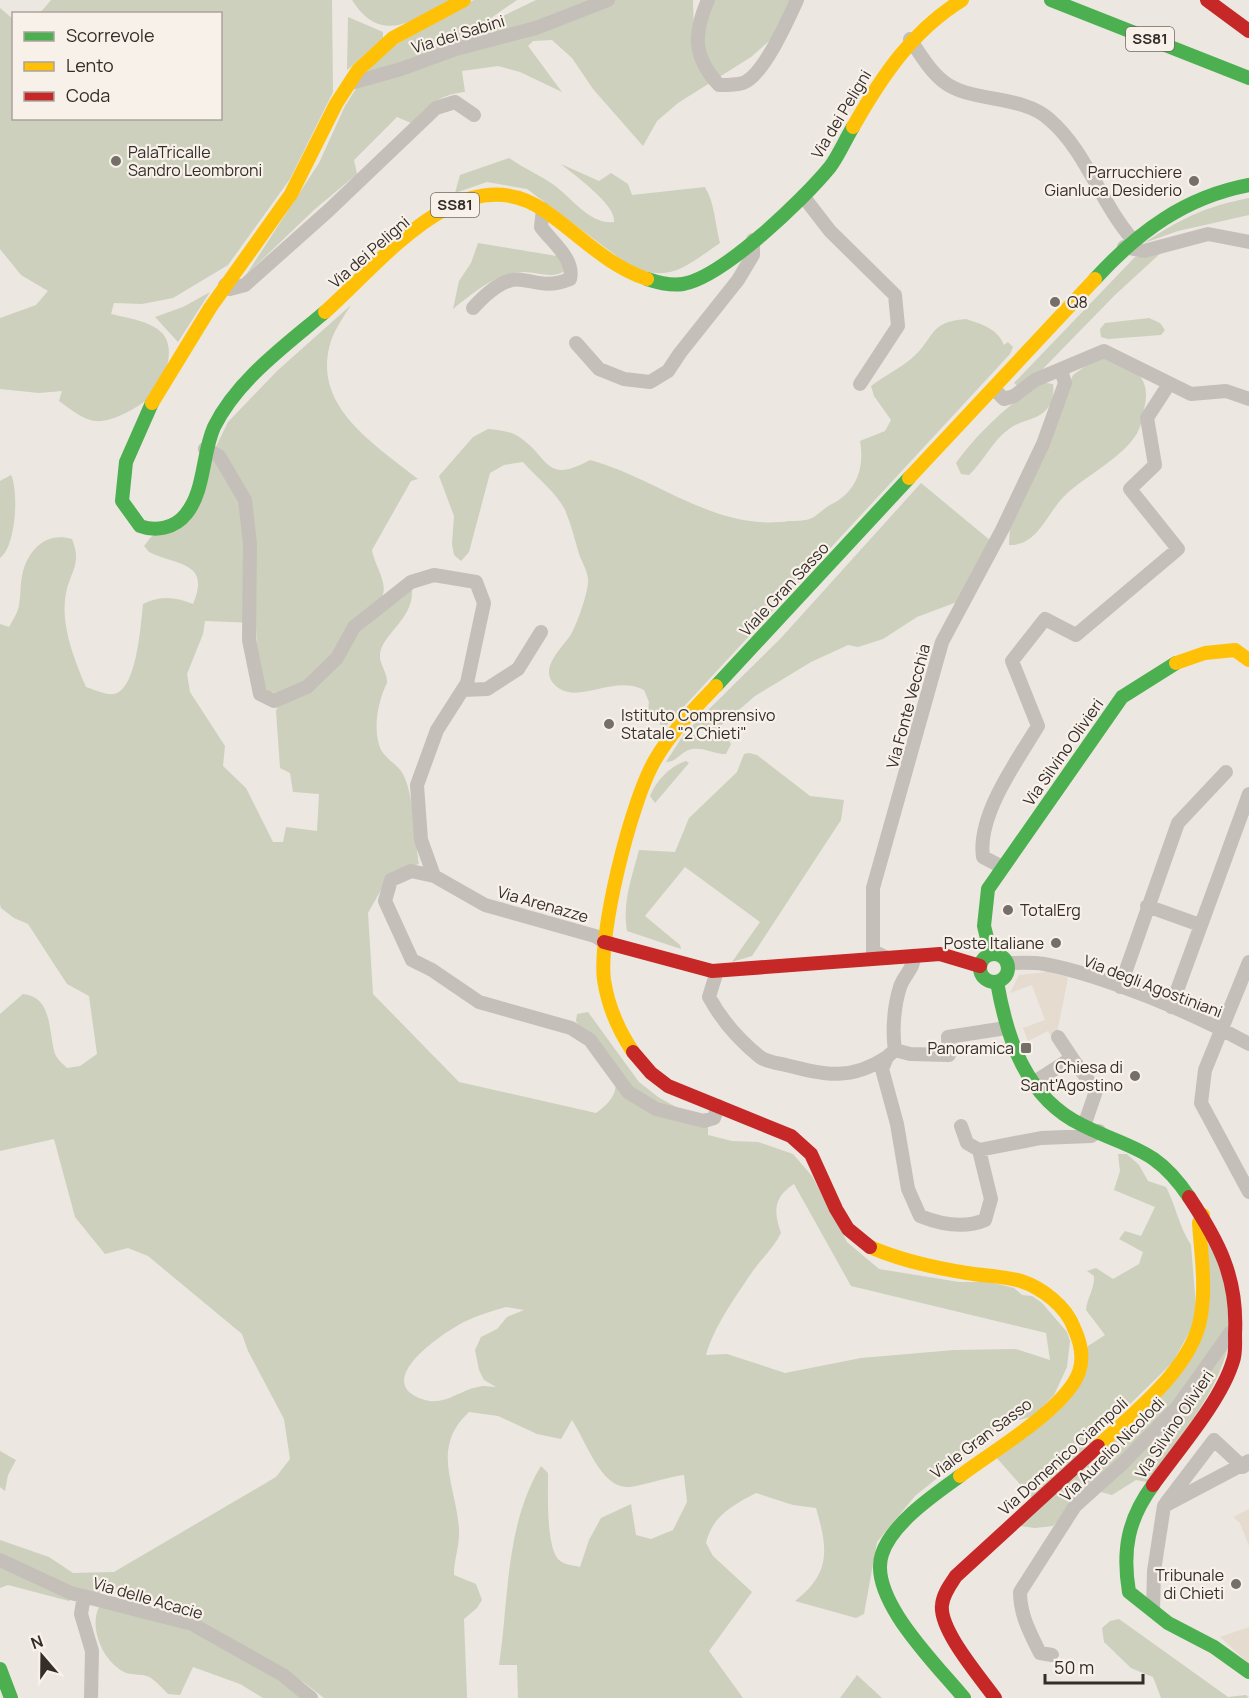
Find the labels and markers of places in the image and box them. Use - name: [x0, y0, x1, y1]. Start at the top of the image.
- place label: PalaTricalle Sandro Leombroni: [128, 141, 262, 181]
- marker: PalaTricalle Sandro Leombroni: [109, 154, 123, 168]
- place label: Parrucchiere Gianluca Desiderio: [1044, 161, 1182, 201]
- marker: Parrucchiere Gianluca Desiderio: [1187, 174, 1201, 188]
- place label: Q8: [1067, 291, 1088, 313]
- marker: Q8: [1048, 295, 1062, 309]
- place label: Istituto Comprensivo Statale "2 Chieti": [621, 704, 776, 744]
- marker: Istituto Comprensivo Statale "2 Chieti": [602, 717, 616, 731]
- place label: TotalErg: [1020, 899, 1081, 921]
- marker: TotalErg: [1001, 903, 1015, 917]
- place label: Poste Italiane: [944, 932, 1044, 954]
- marker: Poste Italiane: [1049, 936, 1063, 950]
- place label: Panoramica: [928, 1037, 1014, 1059]
- marker: Panoramica: [1019, 1041, 1033, 1055]
- place label: Chiesa di Sant'Agostino: [1020, 1056, 1123, 1096]
- marker: Chiesa di Sant'Agostino: [1128, 1069, 1142, 1083]
- place label: Tribunale di Chieti: [1155, 1564, 1224, 1604]
- marker: Tribunale di Chieti: [1229, 1577, 1243, 1591]

